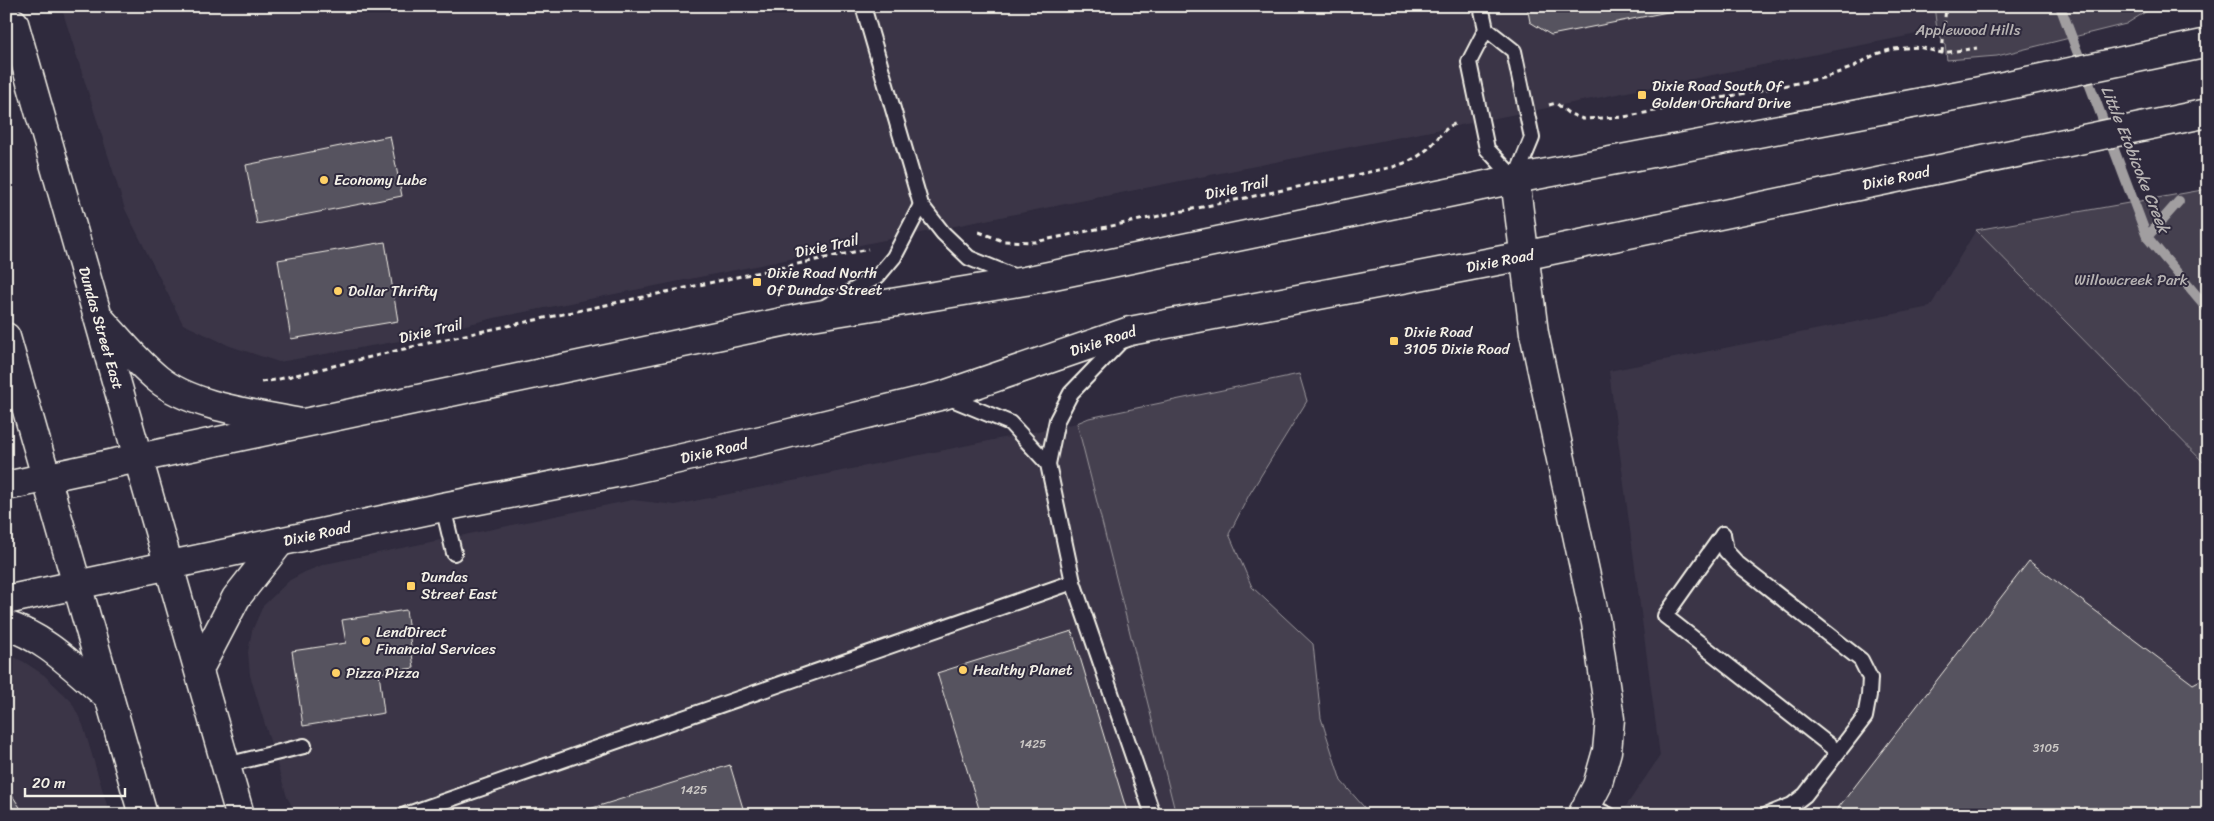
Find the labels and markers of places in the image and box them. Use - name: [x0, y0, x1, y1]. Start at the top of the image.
- place label: Dixie Road South Of Golden Orchard Drive: [1652, 73, 1791, 116]
- marker: Dixie Road South Of Golden Orchard Drive: [1636, 89, 1648, 101]
- place label: Economy Lube: [334, 167, 427, 193]
- marker: Economy Lube: [318, 174, 330, 186]
- place label: Dixie Road North Of Dundas Street: [767, 260, 883, 303]
- marker: Dixie Road North Of Dundas Street: [751, 276, 763, 288]
- place label: Dollar Thrifty: [348, 278, 438, 304]
- marker: Dollar Thrifty: [332, 285, 344, 297]
- place label: Dixie Road 3105 Dixie Road: [1404, 319, 1511, 362]
- marker: Dixie Road 3105 Dixie Road: [1388, 335, 1400, 347]
- place label: Dundas Street East: [421, 564, 498, 607]
- marker: Dundas Street East: [405, 580, 417, 592]
- place label: LendDirect Financial Services: [376, 619, 496, 662]
- marker: LendDirect Financial Services: [360, 635, 372, 647]
- place label: Healthy Planet: [973, 657, 1073, 683]
- place label: Pizza Pizza: [346, 660, 420, 686]
- marker: Healthy Planet: [957, 664, 969, 676]
- marker: Pizza Pizza: [330, 667, 342, 679]

